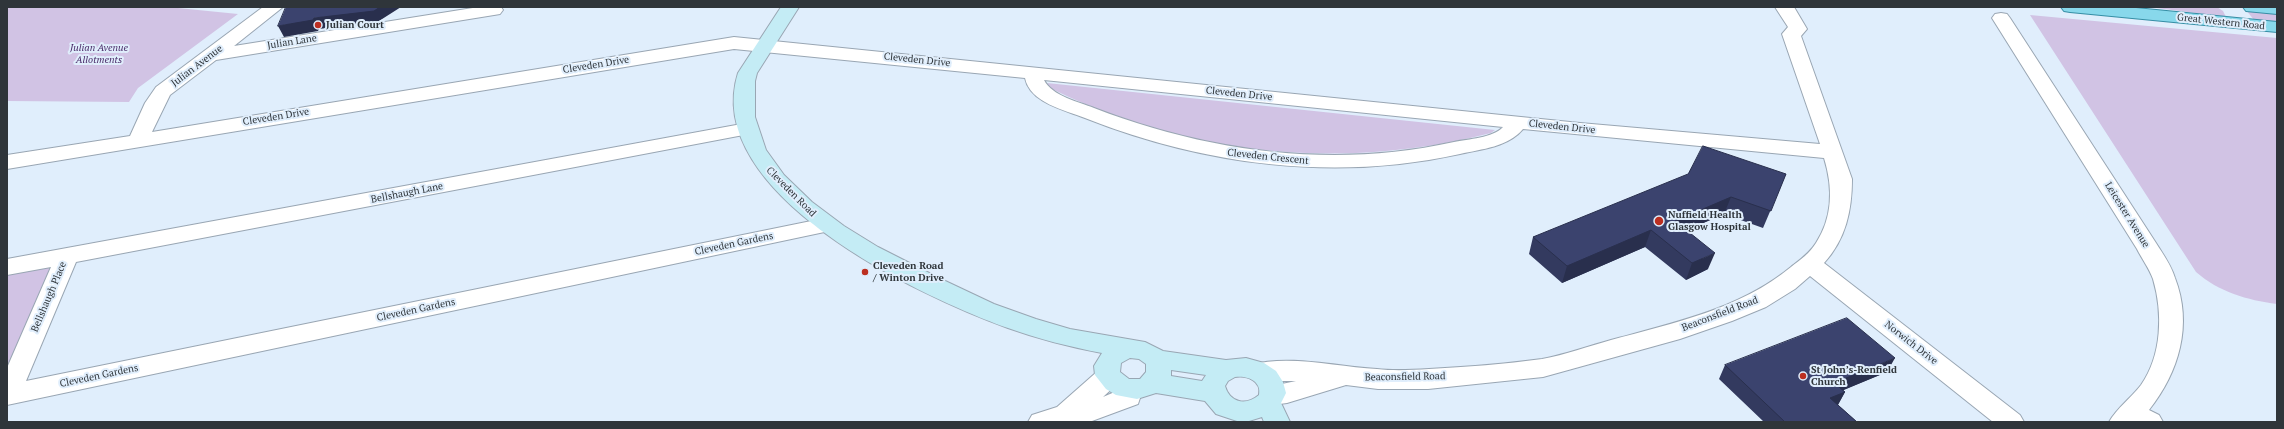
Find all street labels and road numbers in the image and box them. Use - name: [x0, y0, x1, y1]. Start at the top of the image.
- street label: Great Western Road: [2176, 11, 2266, 33]
- street label: Julian Lane: [266, 32, 318, 52]
- street label: Julian Avenue: [169, 43, 225, 89]
- street label: Cleveden Drive: [883, 51, 951, 69]
- street label: Cleveden Drive: [562, 54, 630, 76]
- street label: Cleveden Drive: [1205, 85, 1273, 103]
- street label: Cleveden Drive: [242, 106, 310, 128]
- street label: Cleveden Drive: [1528, 118, 1596, 136]
- street label: Cleveden Crescent: [1227, 147, 1309, 167]
- street label: Cleveden Road: [764, 165, 818, 219]
- street label: Bellshaugh Lane: [370, 180, 444, 206]
- street label: Leicester Avenue: [2102, 180, 2152, 250]
- street label: Cleveden Gardens: [694, 230, 774, 258]
- street label: Bellshaugh Place: [29, 260, 69, 334]
- street label: Beaconsfield Road: [1680, 294, 1760, 334]
- street label: Cleveden Gardens: [376, 296, 456, 324]
- street label: Norwich Drive: [1882, 319, 1940, 367]
- street label: Cleveden Gardens: [59, 362, 139, 390]
- street label: Beaconsfield Road: [1364, 370, 1446, 384]

